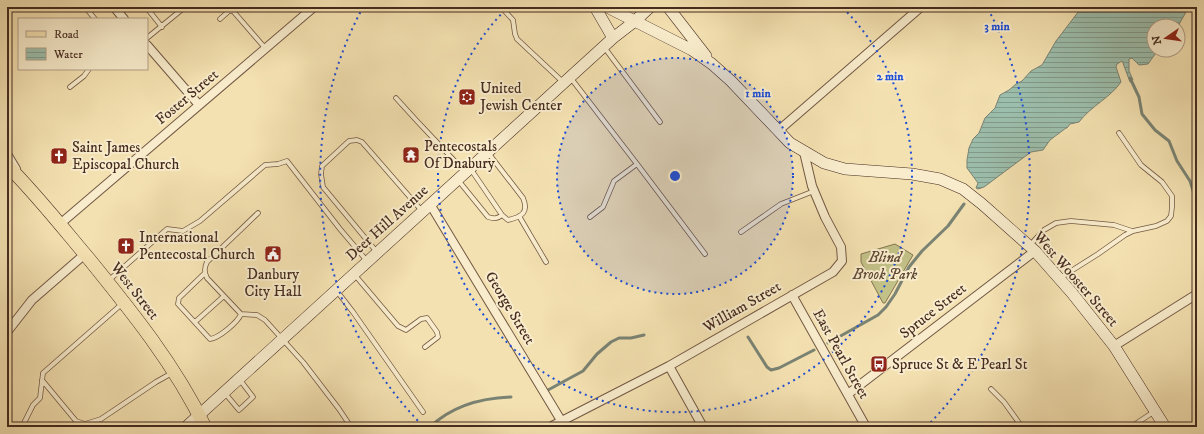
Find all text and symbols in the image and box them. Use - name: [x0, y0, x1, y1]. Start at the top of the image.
- legend: [18, 18, 148, 70]
- north arrow: [1146, 18, 1186, 58]
- text: 3 min: [984, 19, 1010, 34]
- text: Road: [54, 27, 79, 42]
- text: N: [1149, 34, 1165, 46]
- text: Water: [53, 47, 83, 62]
- street label: Foster Street: [152, 65, 222, 129]
- text: 2 min: [877, 69, 904, 84]
- place label: United Jewish Center: [478, 79, 562, 115]
- text: 1 min: [745, 86, 771, 101]
- synagogue icon: United Jewish Center: [457, 87, 477, 107]
- place label: Pentecostals Of Dnabury: [424, 137, 497, 173]
- place label: Saint James Episcopal Church: [72, 138, 179, 174]
- temple icon: Pentecostals Of Dnabury: [401, 145, 421, 165]
- church icon: Saint James Episcopal Church: [49, 146, 69, 166]
- centre of rings: [668, 169, 682, 183]
- street label: Deer Hill Avenue: [342, 181, 432, 265]
- street label: West Wooster Street: [1029, 227, 1123, 331]
- place label: International Pentecostal Church: [139, 228, 255, 264]
- church icon: International Pentecostal Church: [116, 236, 136, 256]
- public building icon: Danbury City Hall: [263, 244, 283, 264]
- park label: Blind Brook Park: [852, 248, 918, 284]
- street label: West Street: [106, 258, 163, 324]
- place label: Danbury City Hall: [245, 265, 302, 301]
- street label: George Street: [481, 268, 539, 348]
- street label: William Street: [699, 277, 785, 337]
- street label: Spruce Street: [896, 279, 970, 343]
- street label: East Pearl Street: [808, 306, 874, 402]
- bus stop icon: Spruce St & E Pearl St: [869, 354, 889, 374]
- place label: Spruce St & E Pearl St: [892, 355, 1028, 374]

